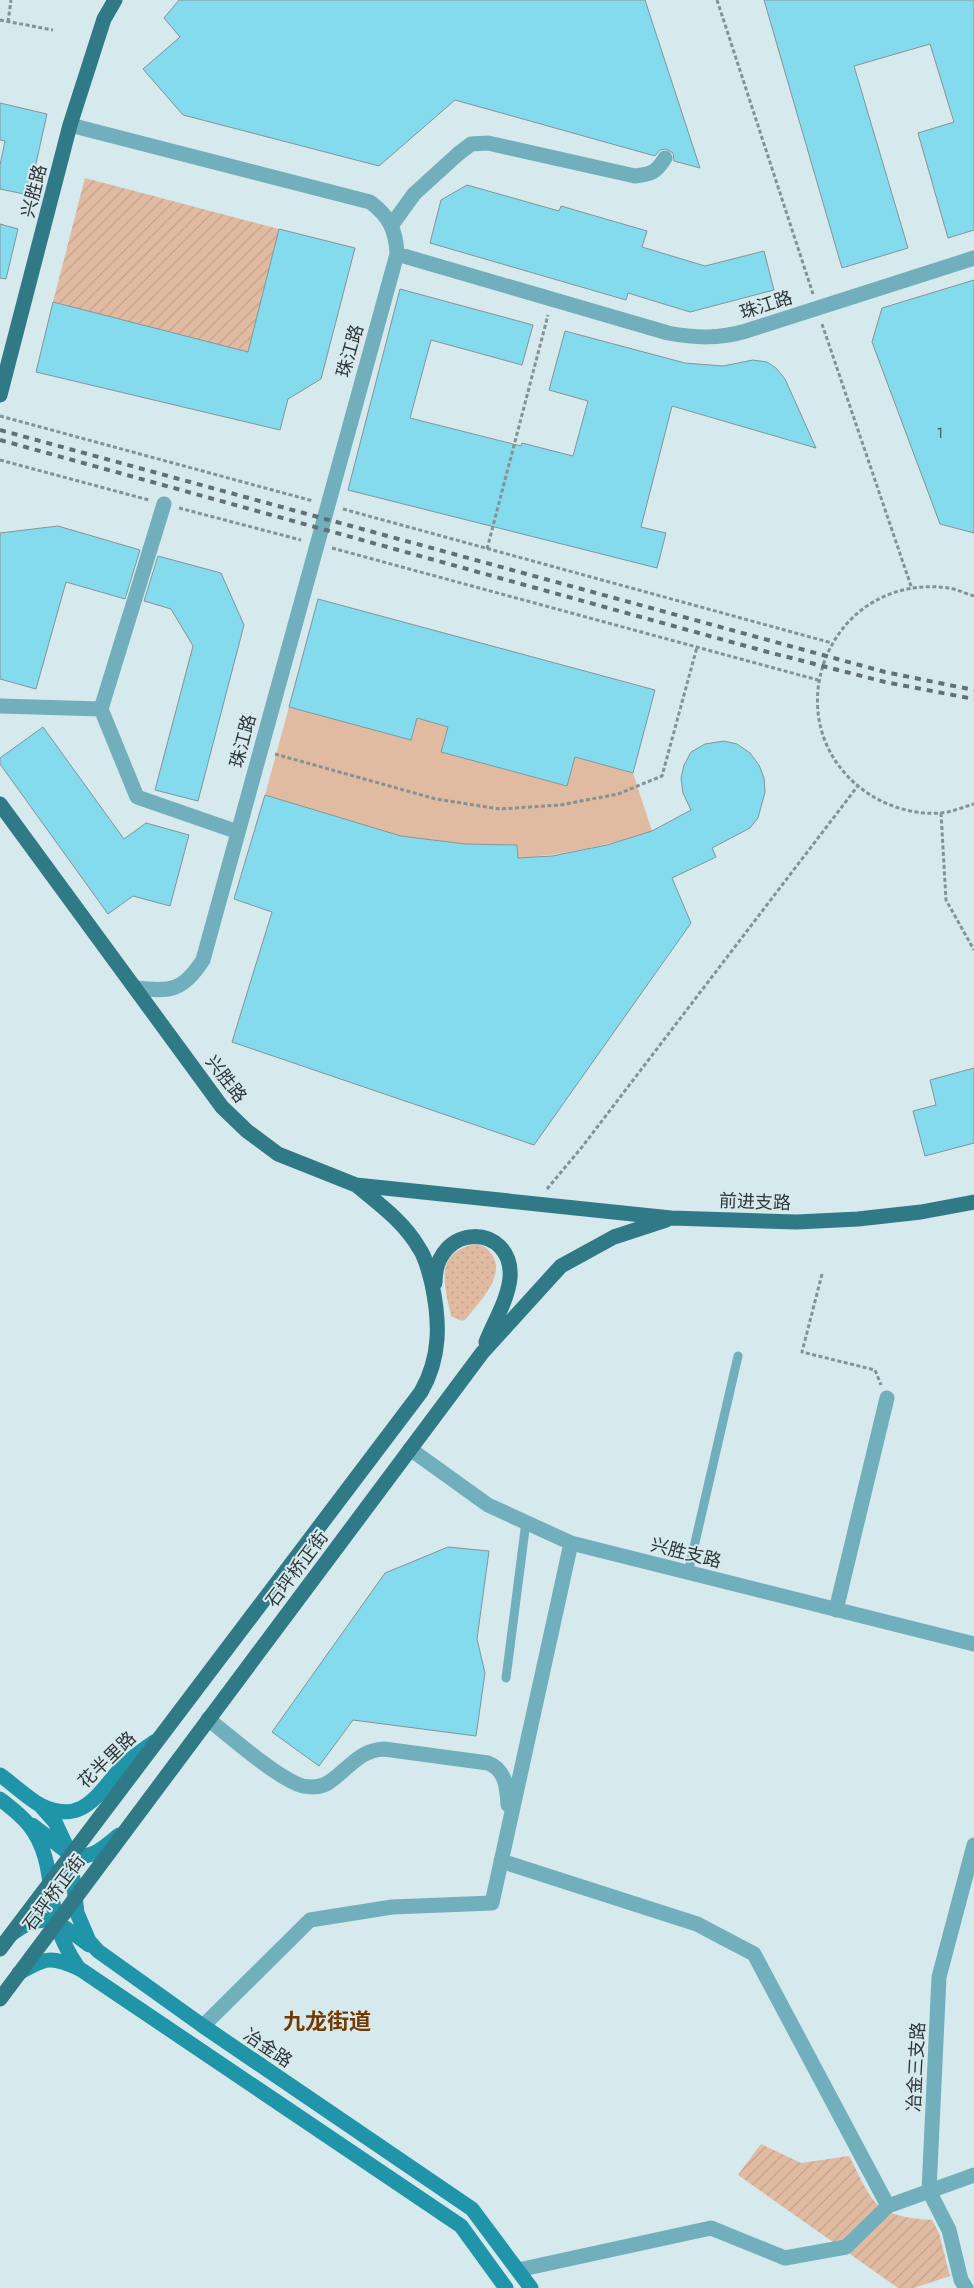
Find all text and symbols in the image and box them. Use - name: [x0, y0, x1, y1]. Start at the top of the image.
- street label: 兴胜路: [15, 162, 53, 220]
- street label: 珠江路: [736, 284, 796, 326]
- street label: 珠江路: [330, 321, 370, 381]
- house number: 1: [937, 422, 943, 444]
- street label: 珠江路: [223, 712, 263, 770]
- street label: 兴胜路: [199, 1050, 253, 1108]
- street label: 前进支路: [719, 1188, 791, 1216]
- street label: 石坪桥正街: [260, 1525, 334, 1613]
- street label: 兴胜支路: [648, 1532, 724, 1574]
- street label: 花半里路: [72, 1726, 142, 1794]
- street label: 石坪桥正街: [17, 1849, 91, 1937]
- district label: 九龙街道: [283, 2005, 371, 2037]
- street label: 冶金三支路: [901, 2021, 931, 2113]
- street label: 冶金路: [238, 2022, 298, 2074]

